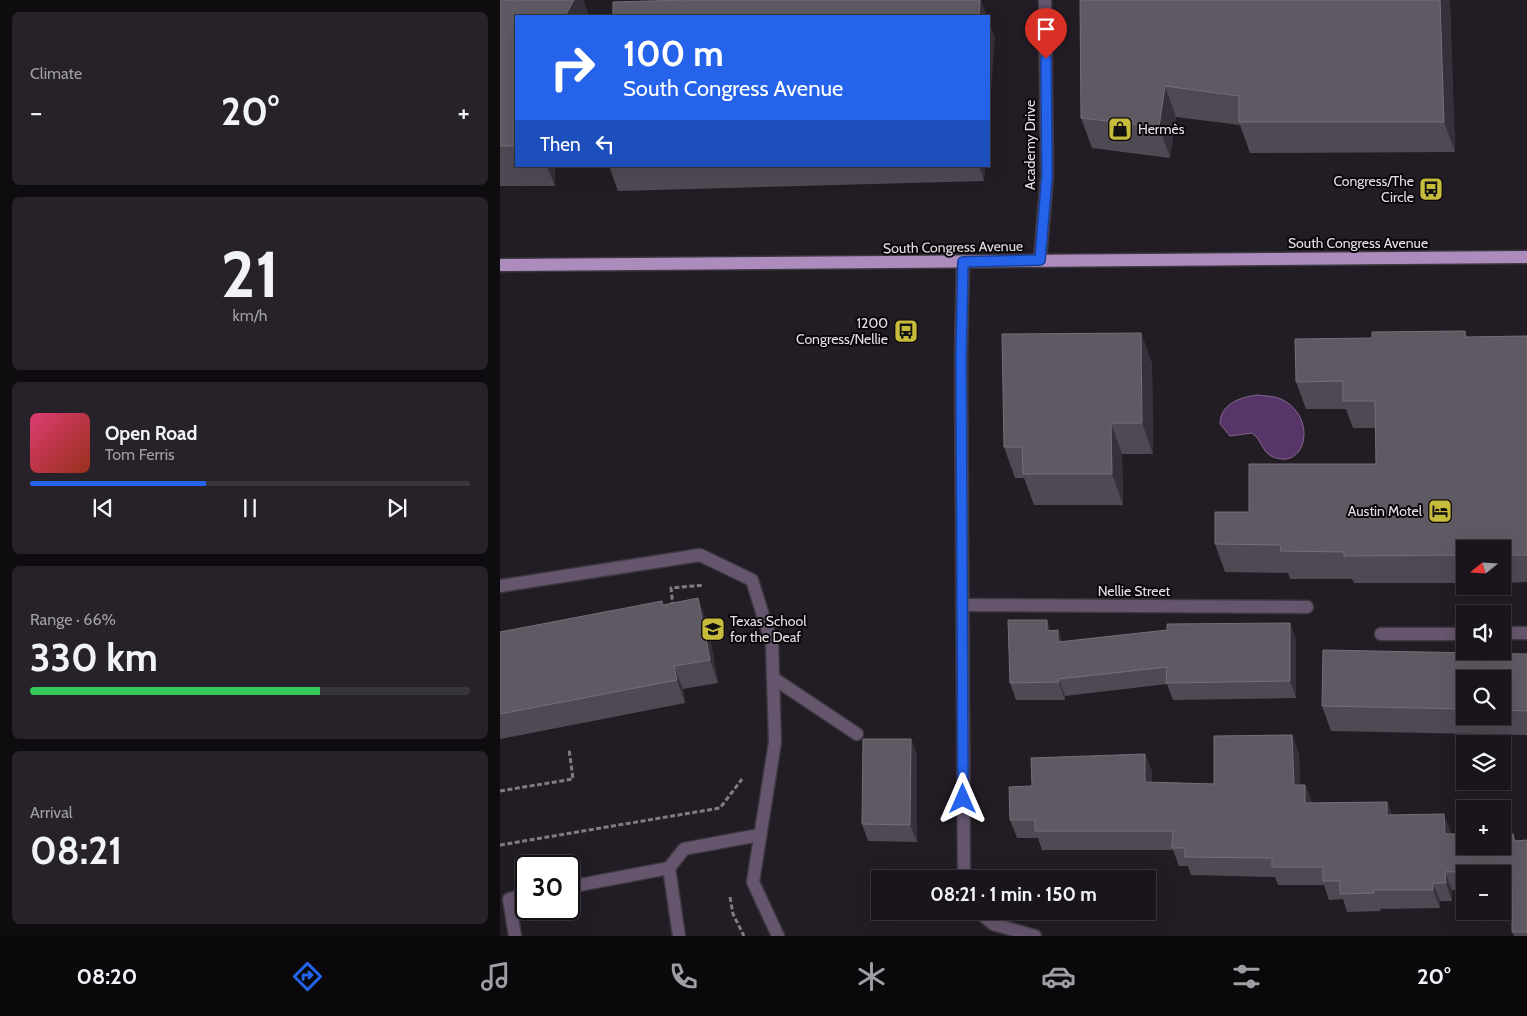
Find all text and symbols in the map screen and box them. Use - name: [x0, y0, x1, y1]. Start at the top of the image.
- pin: [1025, 8, 1067, 59]
- icon: arrive: [1032, 15, 1060, 43]
- text: 100 m: [623, 32, 724, 75]
- icon: right: [540, 35, 605, 100]
- text: Climate: [30, 64, 82, 83]
- text: South Congress Avenue: [623, 75, 843, 102]
- text: 20°: [221, 88, 279, 135]
- text: −: [30, 95, 42, 129]
- text: +: [458, 95, 470, 129]
- street label: Academy Drive: [1021, 100, 1039, 190]
- shop icon: Hermès: [1107, 116, 1133, 142]
- place label: Hermès: [1138, 120, 1185, 138]
- icon: left: [591, 130, 619, 158]
- text: Then: [540, 133, 581, 156]
- place label: Congress/The Circle: [1333, 172, 1414, 206]
- bus stop icon: Congress/The Circle: [1418, 176, 1444, 202]
- text: 21: [221, 234, 279, 313]
- street label: South Congress Avenue: [1288, 234, 1428, 252]
- street label: South Congress Avenue: [883, 237, 1023, 257]
- text: km/h: [232, 306, 268, 325]
- place label: 1200 Congress/Nellie: [796, 314, 888, 348]
- bus stop icon: 1200 Congress/Nellie: [893, 318, 919, 344]
- text: Open Road: [105, 422, 197, 445]
- text: Tom Ferris: [105, 445, 175, 464]
- icon: previous: [89, 494, 117, 522]
- icon: pause: [236, 494, 264, 522]
- icon: next: [383, 494, 411, 522]
- hotel icon: Austin Motel: [1427, 498, 1453, 524]
- place label: Austin Motel: [1348, 502, 1423, 520]
- north arrow: [1456, 540, 1511, 595]
- map controls: [1456, 540, 1511, 920]
- street label: Nellie Street: [1098, 582, 1171, 600]
- button: sound: [1456, 605, 1511, 660]
- text: Range · 66%: [30, 610, 116, 629]
- place label: Texas School for the Deaf: [730, 612, 807, 646]
- school or university icon: Texas School for the Deaf: [700, 616, 726, 642]
- text: 330 km: [30, 634, 158, 681]
- button: search: [1456, 670, 1511, 725]
- button: layers: [1456, 735, 1511, 790]
- position arrow: [936, 772, 988, 824]
- button: +: [1456, 800, 1511, 855]
- text: Arrival: [30, 803, 73, 822]
- text: 08:21: [30, 827, 122, 874]
- speed limit sign: 30: [515, 855, 580, 920]
- button: −: [1456, 865, 1511, 920]
- text: 08:21 · 1 min · 150 m: [930, 883, 1097, 906]
- icon: directions: [290, 959, 325, 994]
- icon: music: [478, 959, 513, 994]
- icon: phone: [666, 959, 701, 994]
- icon: climate: [854, 959, 889, 994]
- icon: car: [1041, 959, 1076, 994]
- icon: filters: [1229, 959, 1264, 994]
- text: 08:20: [76, 963, 137, 990]
- text: 20°: [1417, 963, 1451, 990]

